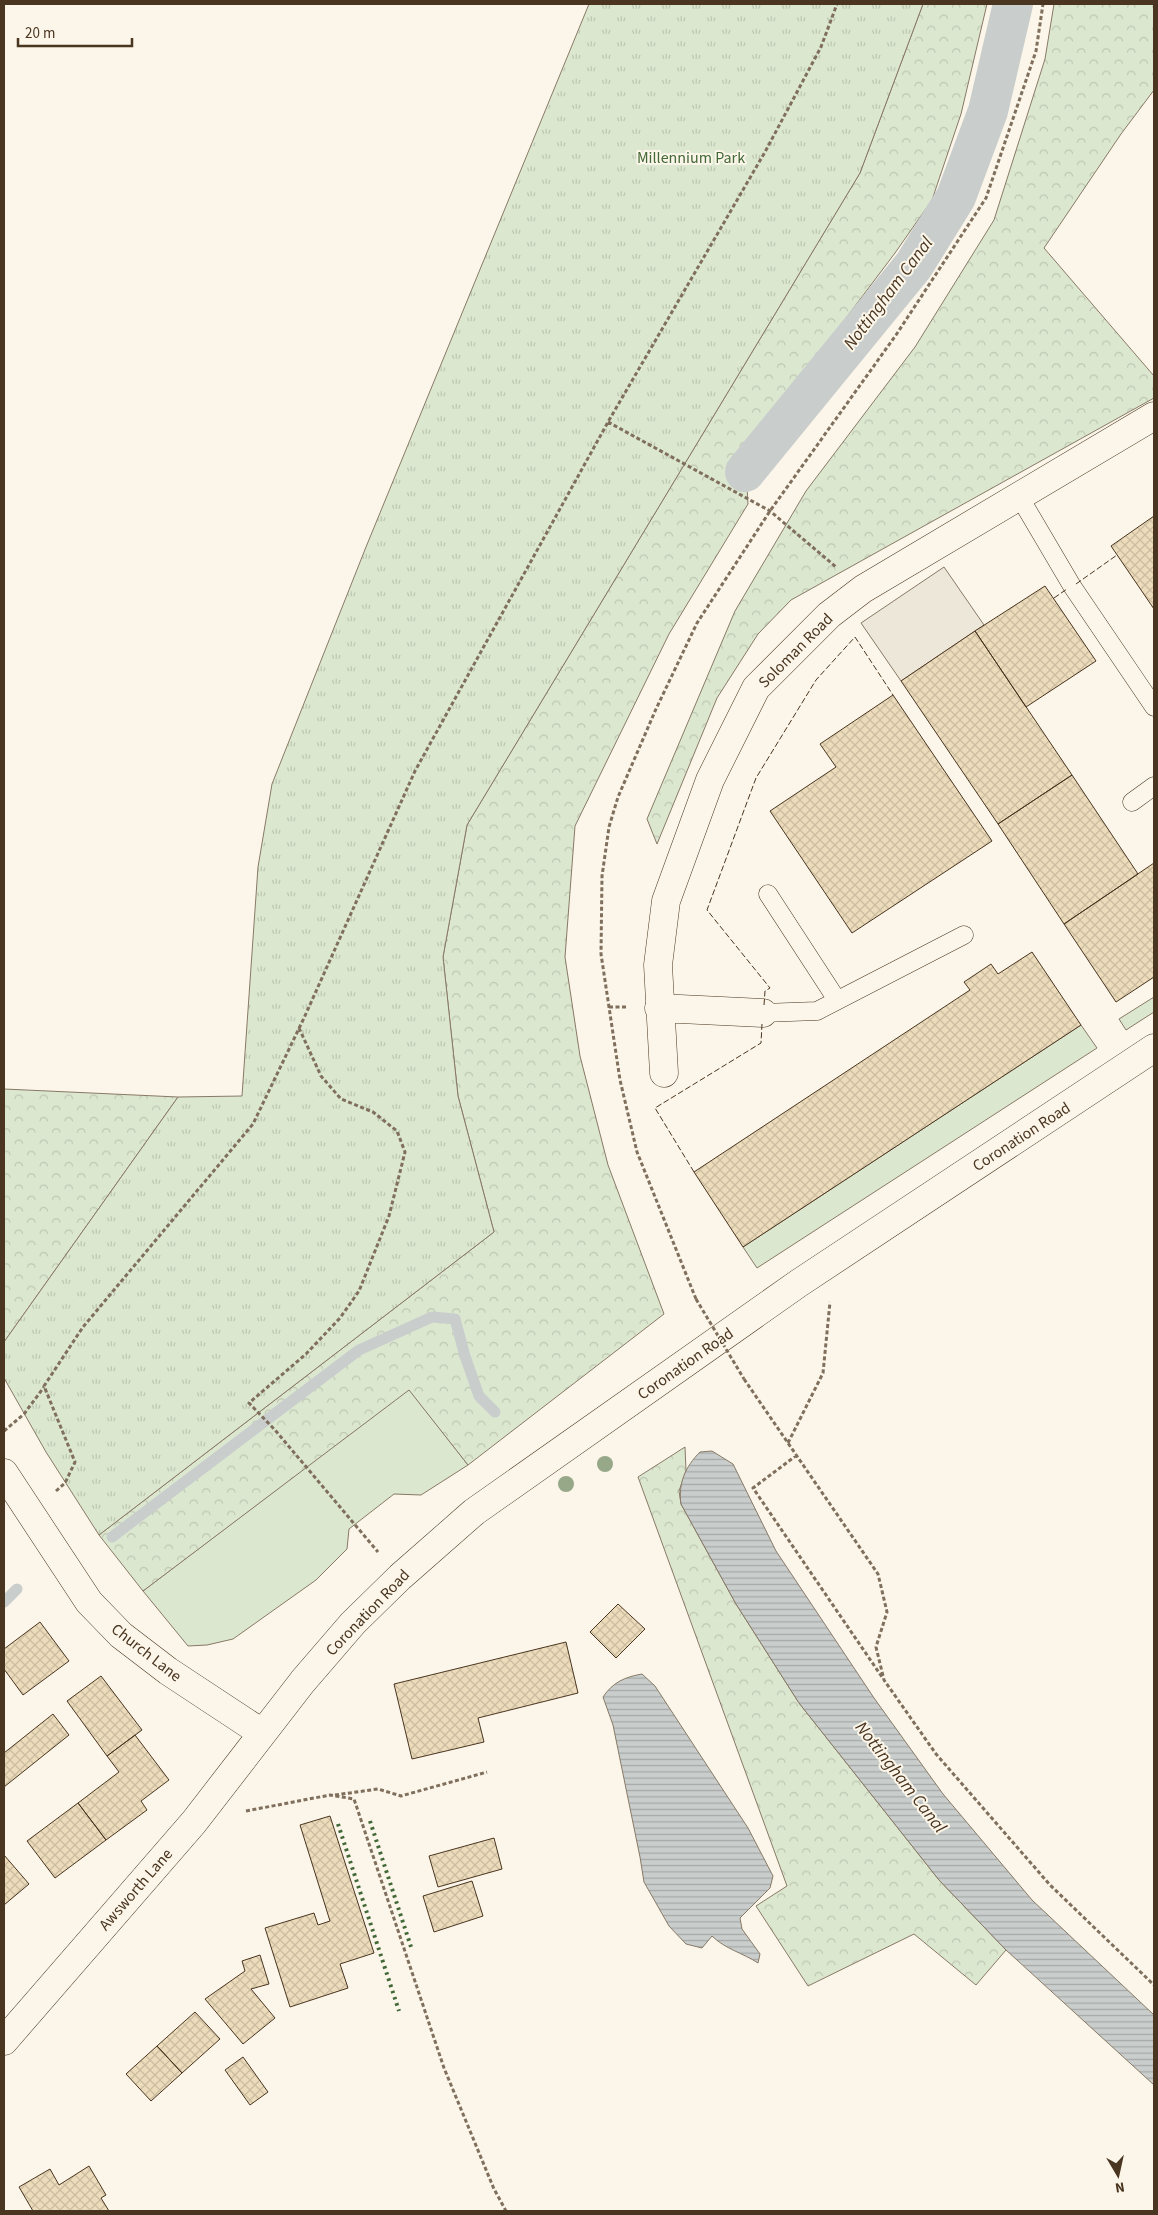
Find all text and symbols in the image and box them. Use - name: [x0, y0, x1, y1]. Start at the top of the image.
- scale bar: [18, 15, 131, 47]
- text: 20 m: [25, 23, 55, 44]
- park label: Millennium Park: [637, 147, 745, 169]
- water label: Nottingham Canal: [838, 231, 939, 355]
- street label: Soloman Road: [753, 608, 838, 693]
- street label: Coronation Road: [968, 1097, 1075, 1177]
- street label: Coronation Road: [633, 1322, 738, 1405]
- street label: Coronation Road: [321, 1564, 415, 1661]
- street label: Church Lane: [107, 1618, 186, 1687]
- water label: Nottingham Canal: [849, 1716, 952, 1839]
- street label: Awsworth Lane: [94, 1844, 178, 1935]
- north arrow: [1093, 2150, 1143, 2200]
- text: N: [1114, 2176, 1126, 2197]

